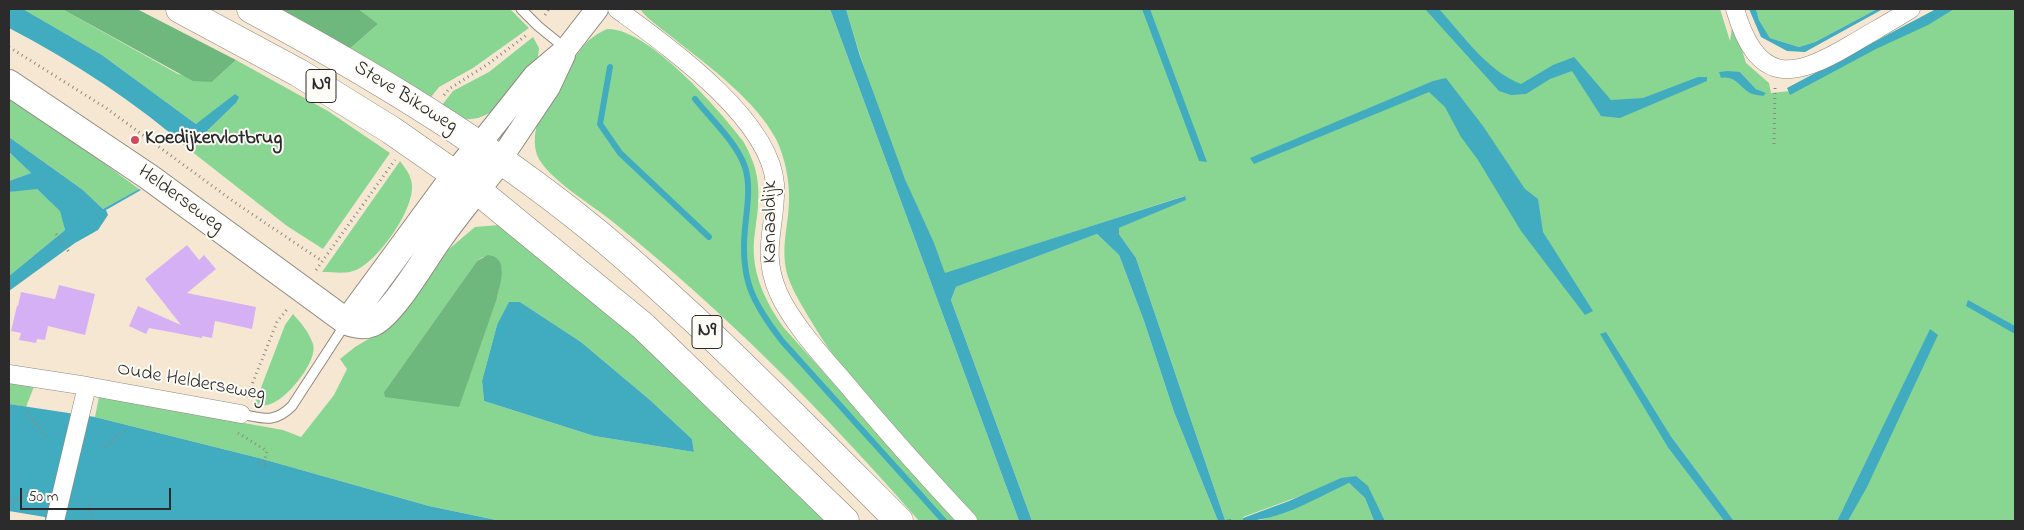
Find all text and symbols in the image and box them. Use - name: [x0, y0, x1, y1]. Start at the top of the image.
- street label: Steve Bikoweg: [349, 57, 461, 139]
- road number: N9: [306, 70, 336, 102]
- place label: Koedijkervlotbrug: [145, 128, 282, 152]
- marker: Koedijkervlotbrug: [129, 134, 141, 146]
- street label: Helderseweg: [132, 161, 228, 239]
- street label: Kanaaldijk: [760, 181, 784, 263]
- road number: N9: [692, 316, 722, 348]
- street label: Oude Helderseweg: [115, 358, 267, 408]
- scale bar: [22, 478, 174, 510]
- text: 50 m: [28, 486, 58, 508]

